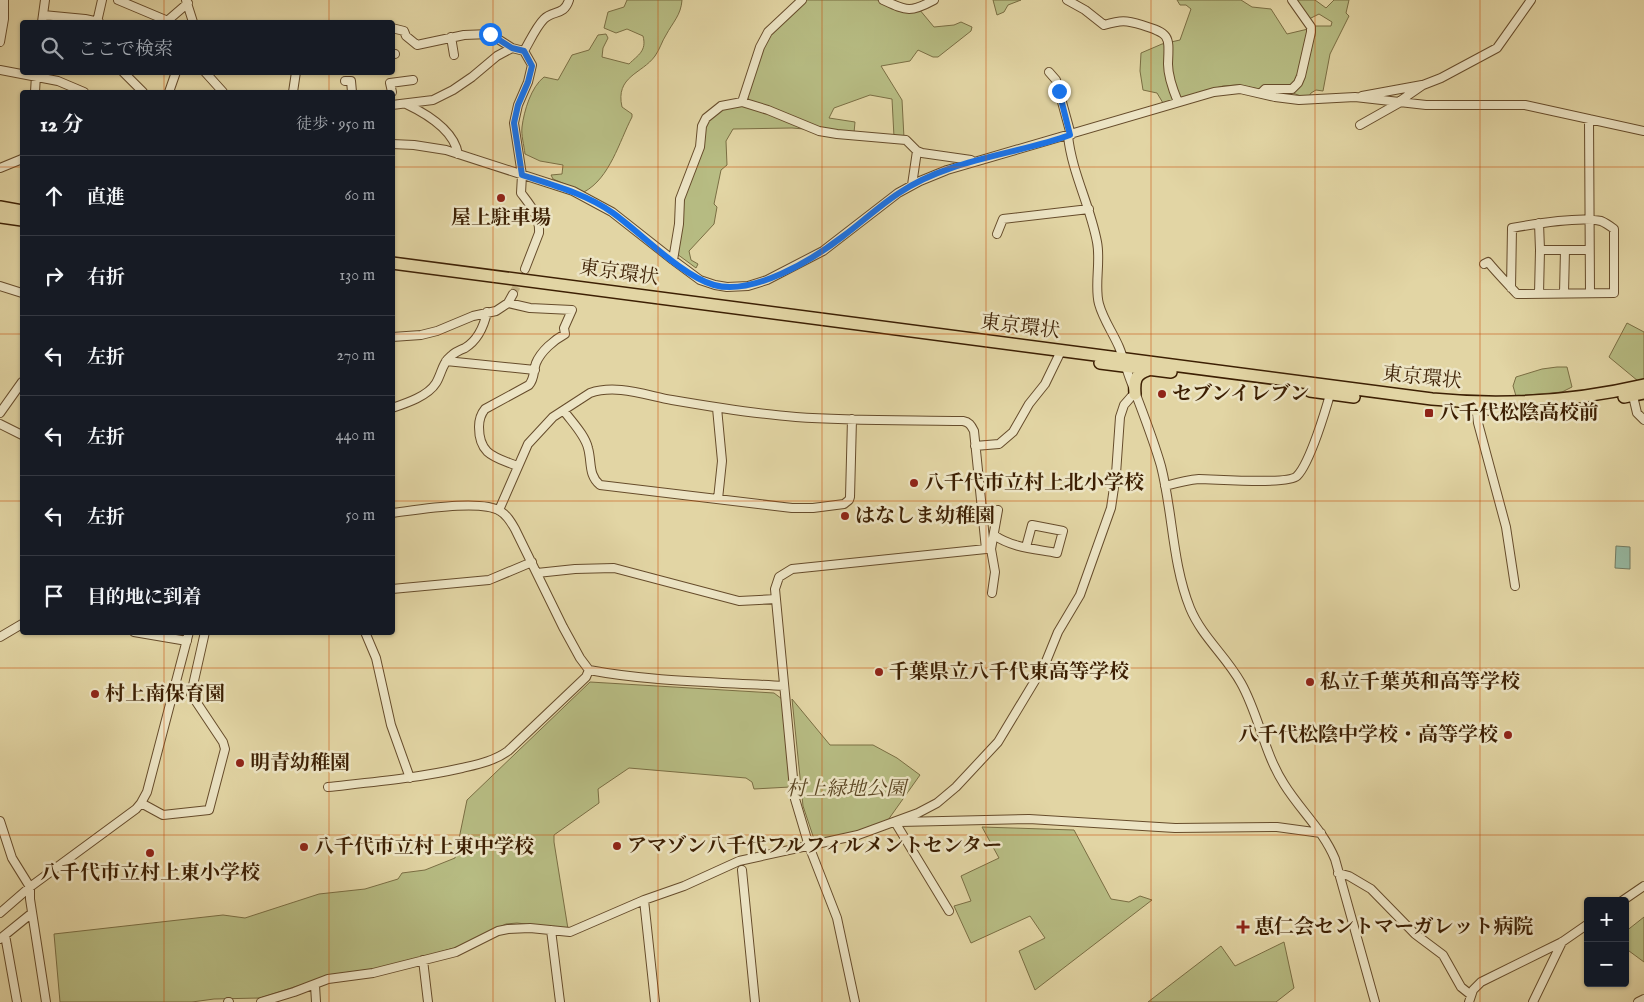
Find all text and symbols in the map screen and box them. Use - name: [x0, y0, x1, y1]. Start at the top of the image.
- search box: [20, 20, 395, 75]
- route start: [479, 23, 502, 46]
- icon: search: [38, 34, 66, 62]
- text: ここで検索: [78, 38, 173, 62]
- route end: [1048, 80, 1071, 103]
- text: 12 分: [40, 112, 83, 139]
- text: 徒歩 · 950 m: [296, 115, 375, 135]
- icon: ahead: [40, 182, 68, 210]
- text: 直進: [87, 186, 125, 210]
- text: 60 m: [345, 186, 375, 206]
- marker: 屋上駐車場: [495, 192, 507, 204]
- place label: 屋上駐車場: [451, 206, 551, 231]
- street label: 東京環状: [578, 255, 660, 291]
- icon: right: [40, 262, 68, 290]
- text: 右折: [87, 266, 125, 290]
- text: 130 m: [339, 266, 375, 286]
- street label: 東京環状: [979, 310, 1061, 344]
- icon: left: [40, 342, 68, 370]
- text: 左折: [87, 346, 125, 370]
- text: 270 m: [336, 346, 375, 366]
- street label: 東京環状: [1381, 361, 1463, 395]
- place label: セブンイレブン: [1172, 382, 1309, 407]
- marker: セブンイレブン: [1156, 388, 1168, 400]
- place label: 八千代松陰高校前: [1439, 401, 1599, 426]
- marker: 八千代松陰高校前: [1423, 407, 1435, 419]
- icon: left: [40, 422, 68, 450]
- text: 左折: [87, 426, 125, 450]
- text: 440 m: [336, 426, 375, 446]
- place label: 八千代市立村上北小学校: [924, 471, 1144, 496]
- marker: 八千代市立村上北小学校: [908, 477, 920, 489]
- icon: left: [40, 502, 68, 530]
- place label: はなしま幼稚園: [855, 504, 995, 529]
- text: 左折: [87, 506, 125, 530]
- text: 50 m: [346, 506, 375, 526]
- marker: はなしま幼稚園: [839, 510, 851, 522]
- icon: arrive: [40, 582, 68, 610]
- text: 目的地に到着: [87, 586, 201, 610]
- place label: 千葉県立八千代東高等学校: [889, 660, 1129, 685]
- marker: 千葉県立八千代東高等学校: [873, 666, 885, 678]
- place label: 私立千葉英和高等学校: [1320, 670, 1520, 695]
- marker: 私立千葉英和高等学校: [1304, 676, 1316, 688]
- place label: 村上南保育園: [105, 682, 225, 707]
- marker: 村上南保育園: [89, 688, 101, 700]
- place label: 八千代松陰中学校・高等学校: [1238, 723, 1498, 748]
- marker: 八千代松陰中学校・高等学校: [1502, 729, 1514, 741]
- place label: 明青幼稚園: [250, 751, 350, 776]
- marker: 明青幼稚園: [234, 757, 246, 769]
- park label: 村上緑地公園: [786, 777, 909, 802]
- place label: アマゾン八千代フルフィルメントセンター: [627, 834, 1002, 859]
- place label: 八千代市立村上東中学校: [314, 835, 534, 860]
- marker: アマゾン八千代フルフィルメントセンター: [611, 840, 623, 852]
- marker: 八千代市立村上東中学校: [298, 841, 310, 853]
- marker: 八千代市立村上東小学校: [144, 847, 156, 859]
- place label: 八千代市立村上東小学校: [40, 861, 260, 886]
- map controls: [1584, 897, 1629, 987]
- button: +: [1584, 897, 1629, 942]
- place label: 恵仁会セントマーガレット病院: [1254, 915, 1533, 940]
- marker: 恵仁会セントマーガレット病院: [1236, 920, 1250, 934]
- button: −: [1584, 942, 1629, 987]

